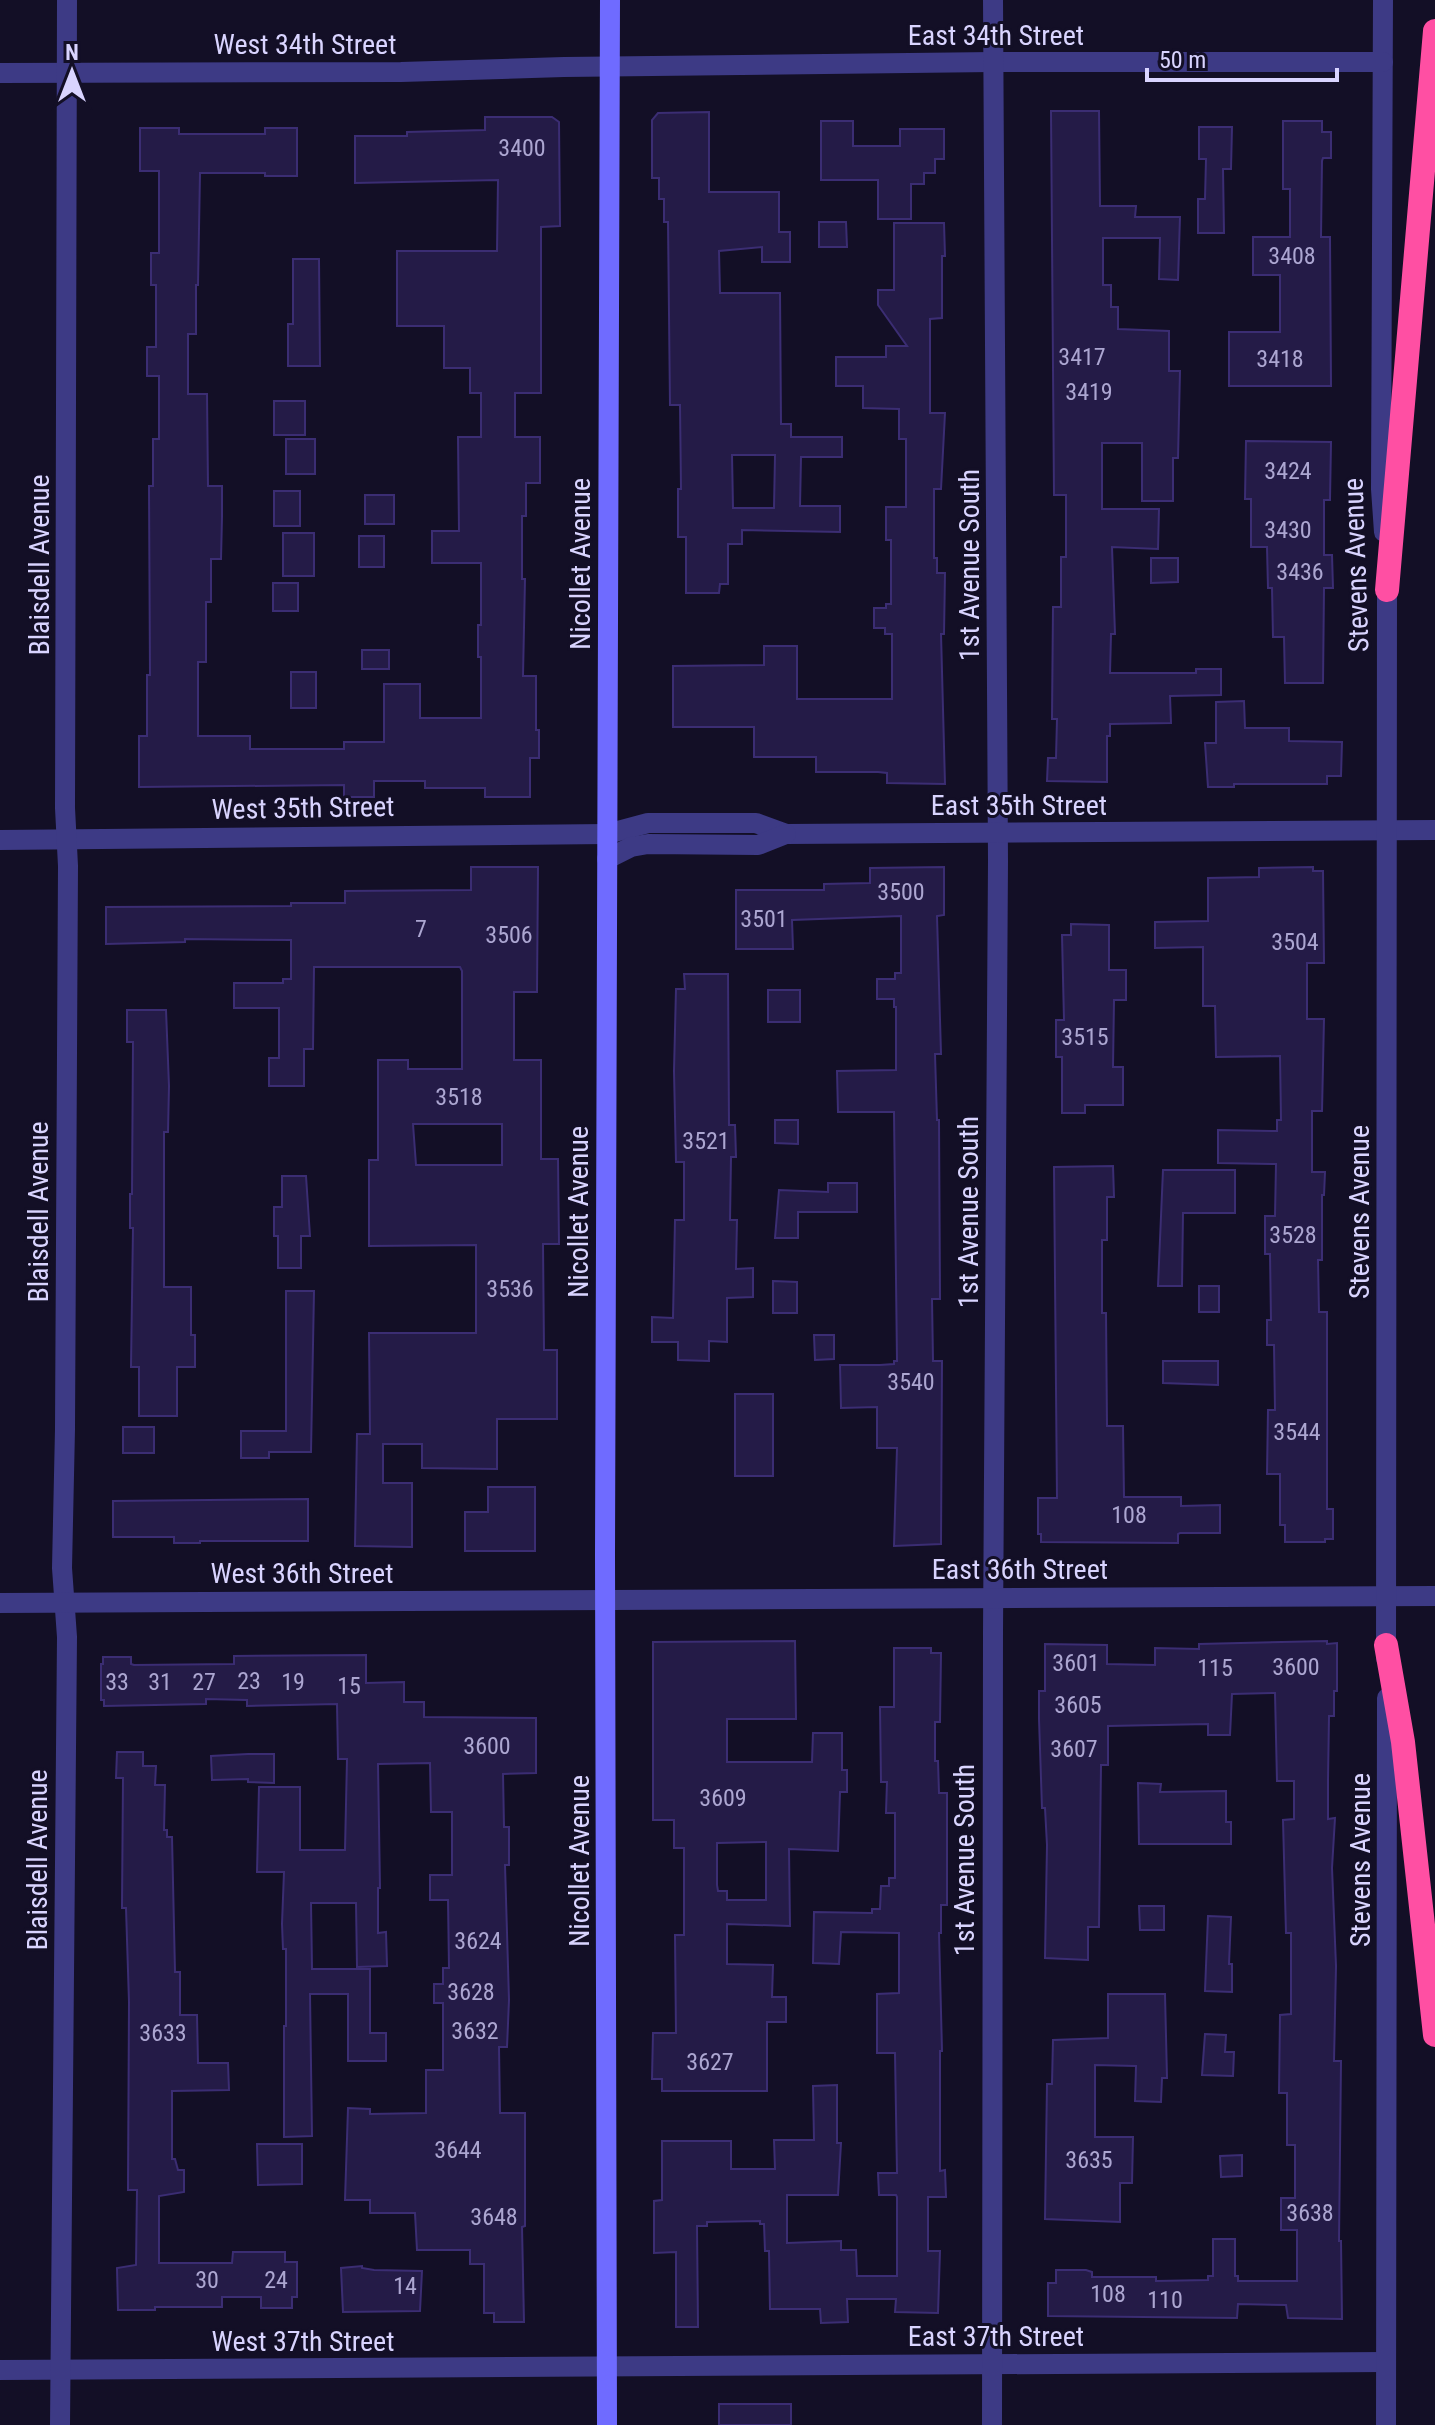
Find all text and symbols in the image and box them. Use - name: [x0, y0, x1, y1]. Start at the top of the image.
- street label: East 34th Street: [908, 19, 1084, 52]
- street label: West 34th Street: [214, 28, 397, 61]
- north arrow: [32, 32, 112, 112]
- scale bar: [1147, 32, 1337, 82]
- text: N: [65, 40, 79, 65]
- text: 50 m: [1159, 46, 1206, 74]
- house number: 3400: [498, 134, 546, 162]
- house number: 3408: [1268, 242, 1316, 270]
- house number: 3417: [1058, 343, 1106, 371]
- house number: 3418: [1256, 345, 1304, 373]
- house number: 3419: [1065, 378, 1113, 406]
- house number: 3424: [1264, 457, 1312, 485]
- street label: 1st Avenue South: [953, 469, 986, 661]
- street label: Blaisdell Avenue: [23, 474, 56, 656]
- street label: Stevens Avenue: [1336, 477, 1376, 653]
- street label: Nicollet Avenue: [564, 478, 597, 650]
- house number: 3430: [1264, 516, 1312, 544]
- house number: 3436: [1276, 558, 1324, 586]
- street label: East 35th Street: [931, 789, 1107, 822]
- street label: West 35th Street: [211, 790, 395, 826]
- house number: 3500: [877, 878, 925, 906]
- house number: 3501: [740, 905, 788, 933]
- house number: 7: [415, 915, 427, 943]
- house number: 3506: [485, 921, 533, 949]
- house number: 3504: [1271, 928, 1319, 956]
- house number: 3515: [1061, 1023, 1109, 1051]
- house number: 3518: [435, 1083, 483, 1111]
- street label: 1st Avenue South: [952, 1116, 985, 1308]
- street label: Blaisdell Avenue: [22, 1121, 55, 1303]
- street label: Stevens Avenue: [1343, 1125, 1376, 1299]
- street label: Nicollet Avenue: [562, 1126, 595, 1298]
- house number: 3521: [682, 1127, 730, 1155]
- house number: 3528: [1269, 1221, 1317, 1249]
- house number: 3536: [486, 1275, 534, 1303]
- house number: 3540: [887, 1368, 935, 1396]
- house number: 3544: [1273, 1418, 1321, 1446]
- house number: 108: [1111, 1501, 1147, 1529]
- street label: East 36th Street: [932, 1553, 1108, 1586]
- street label: West 36th Street: [211, 1557, 394, 1590]
- house number: 3601: [1052, 1649, 1100, 1677]
- house number: 3600: [1272, 1653, 1320, 1681]
- house number: 115: [1197, 1654, 1233, 1682]
- house number: 23: [237, 1667, 261, 1695]
- house number: 33: [105, 1668, 129, 1696]
- house number: 31: [148, 1668, 172, 1696]
- house number: 27: [192, 1668, 216, 1696]
- house number: 19: [281, 1668, 305, 1696]
- house number: 15: [337, 1672, 361, 1700]
- house number: 3605: [1054, 1691, 1102, 1719]
- house number: 3600: [463, 1732, 511, 1760]
- house number: 3607: [1050, 1735, 1098, 1763]
- street label: 1st Avenue South: [948, 1764, 981, 1956]
- street label: Blaisdell Avenue: [21, 1769, 54, 1951]
- street label: Stevens Avenue: [1344, 1773, 1377, 1947]
- street label: Nicollet Avenue: [563, 1775, 596, 1947]
- house number: 3609: [699, 1784, 747, 1812]
- house number: 3624: [454, 1927, 502, 1955]
- house number: 3628: [447, 1978, 495, 2006]
- house number: 3632: [451, 2017, 499, 2045]
- house number: 3633: [139, 2019, 187, 2047]
- house number: 3627: [686, 2048, 734, 2076]
- house number: 3644: [434, 2136, 482, 2164]
- house number: 3635: [1065, 2146, 1113, 2174]
- house number: 3638: [1286, 2199, 1334, 2227]
- house number: 3648: [470, 2203, 518, 2231]
- house number: 30: [195, 2266, 219, 2294]
- house number: 24: [264, 2266, 288, 2294]
- house number: 14: [393, 2272, 417, 2300]
- house number: 108: [1090, 2280, 1126, 2308]
- house number: 110: [1147, 2286, 1183, 2314]
- street label: East 37th Street: [908, 2320, 1084, 2353]
- street label: West 37th Street: [212, 2325, 395, 2358]

